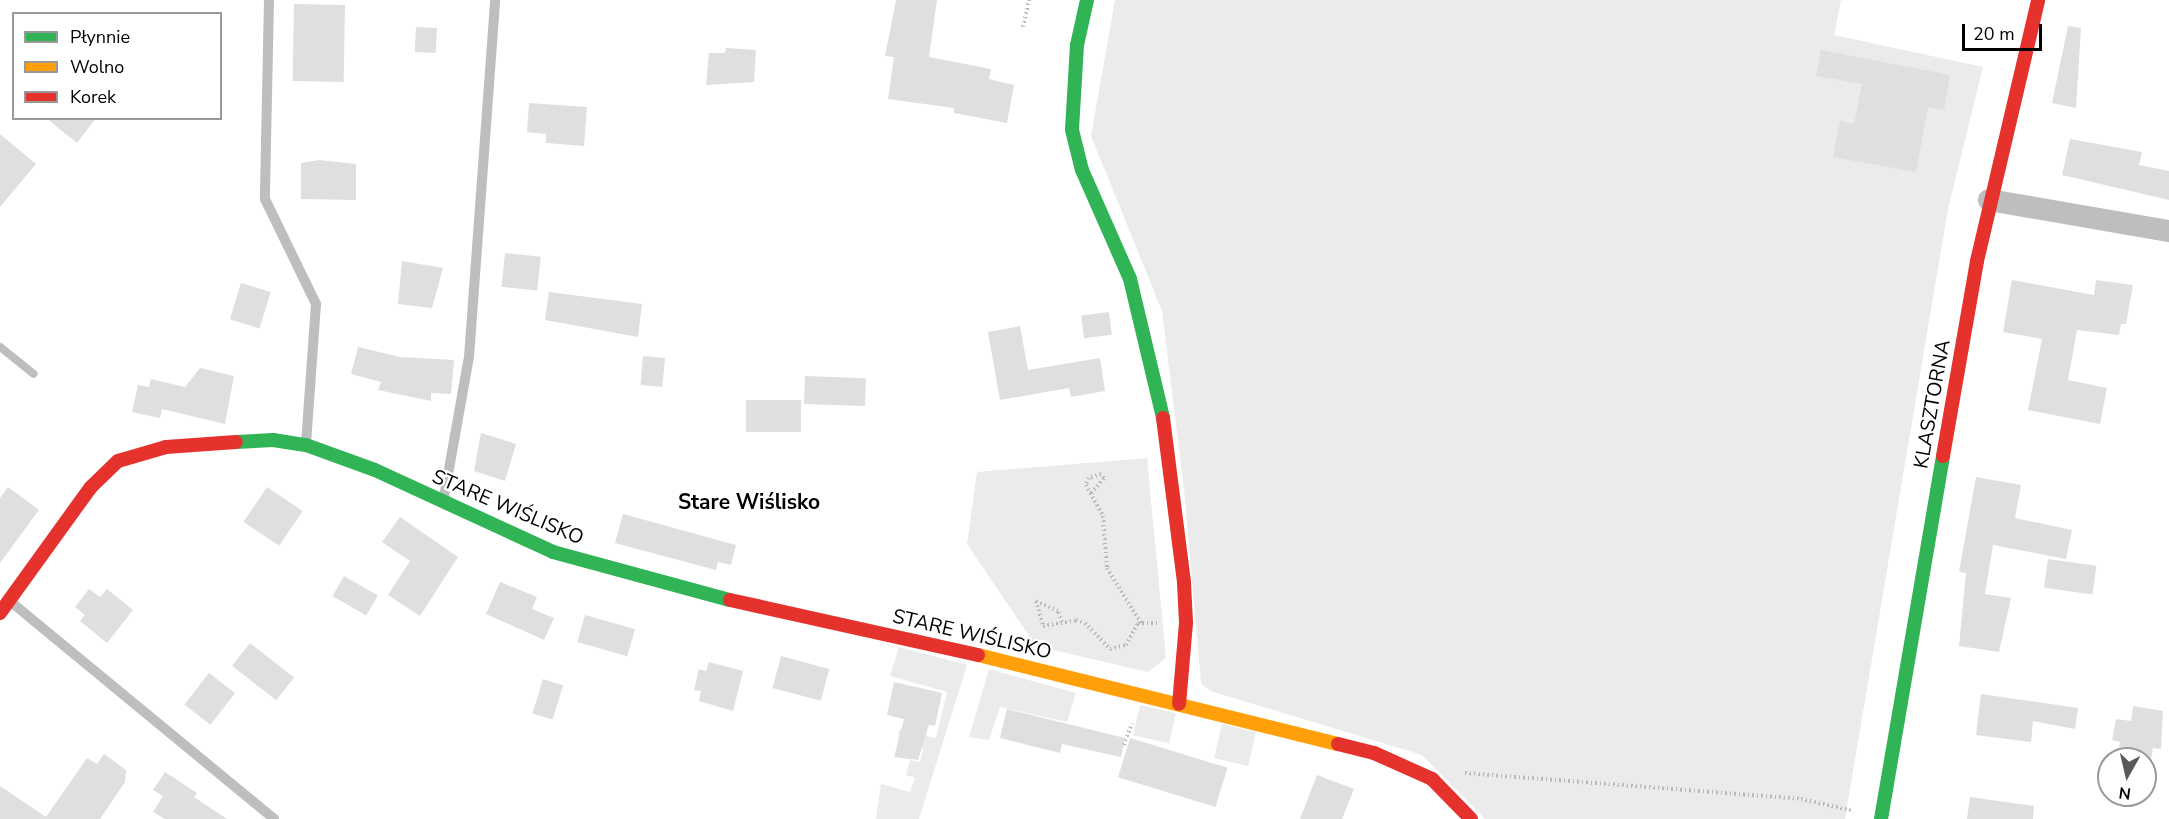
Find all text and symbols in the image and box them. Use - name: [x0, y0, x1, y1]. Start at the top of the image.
- legend: [12, 12, 222, 120]
- scale bar: [1965, 12, 2044, 50]
- text: 20 m: [1973, 22, 2015, 46]
- text: Płynnie: [70, 25, 130, 49]
- text: Wolno: [70, 55, 124, 79]
- text: Korek: [70, 85, 116, 109]
- street label: KLASZTORNA: [1909, 338, 1955, 470]
- street label: STARE WIŚLISKO: [429, 464, 587, 550]
- district label: Stare Wiślisko: [678, 489, 820, 515]
- street label: STARE WIŚLISKO: [890, 604, 1054, 664]
- north arrow: [2097, 747, 2157, 807]
- text: N: [2117, 781, 2132, 805]

